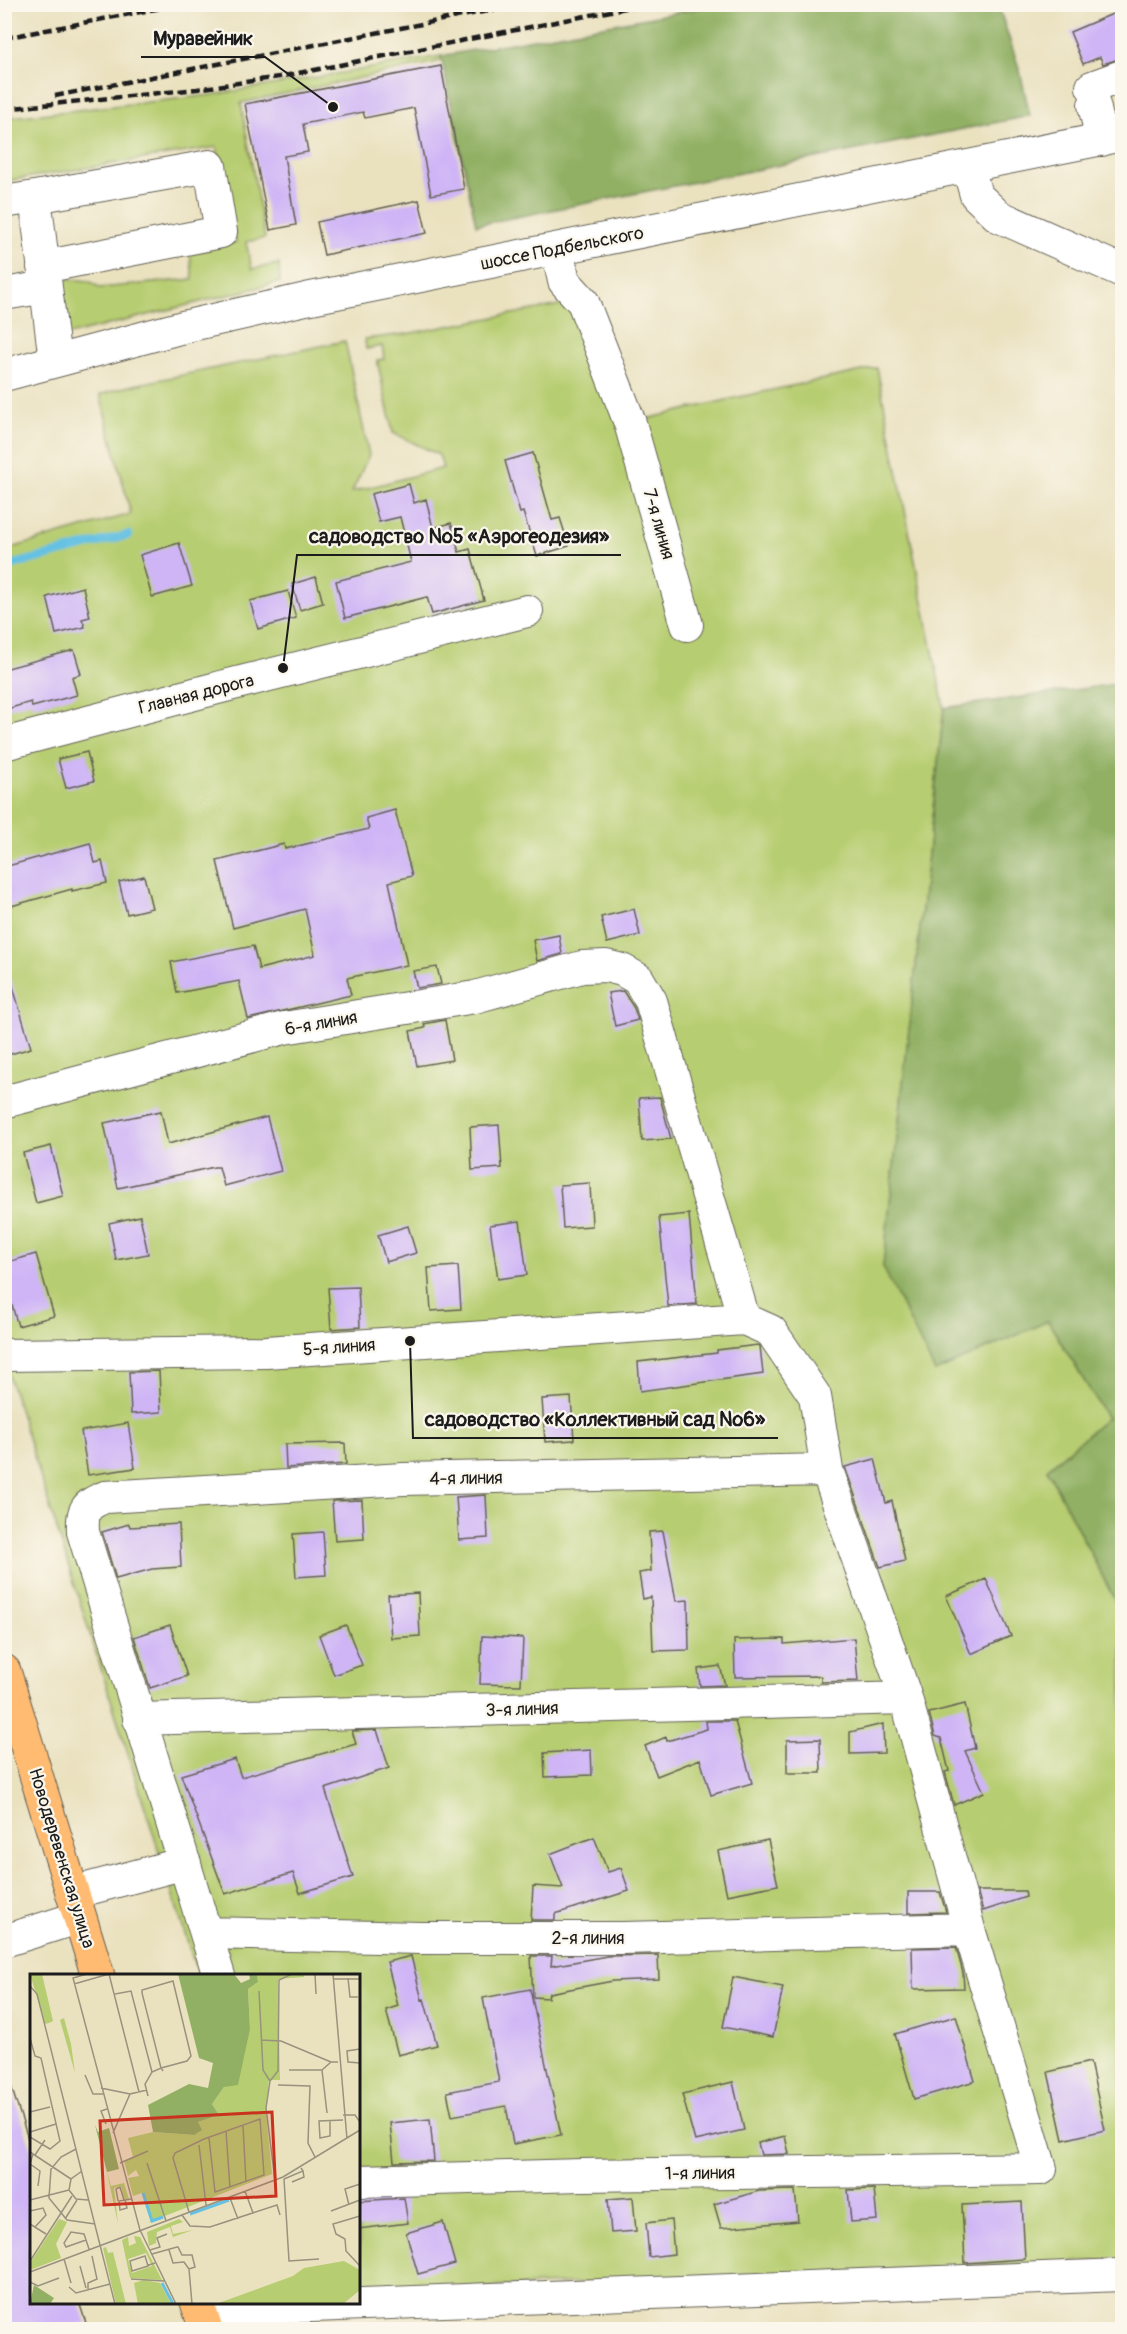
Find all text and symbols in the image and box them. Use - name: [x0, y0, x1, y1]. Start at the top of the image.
- callout: Муравейник: [141, 19, 265, 57]
- text: Муравейник: [153, 26, 253, 51]
- street label: шоссе Подбельского: [479, 221, 646, 276]
- street label: 7-я линия: [637, 486, 680, 562]
- callout: садоводство №5 «Аэрогеодезия»: [297, 517, 621, 555]
- text: садоводство №5 «Аэрогеодезия»: [308, 524, 610, 549]
- street label: Главная дорога: [136, 669, 256, 720]
- street label: 6-я линия: [283, 1006, 359, 1041]
- street label: 5-я линия: [302, 1333, 376, 1362]
- callout: садоводство «Коллективный сад №6»: [413, 1400, 778, 1438]
- text: садоводство «Коллективный сад №6»: [424, 1407, 766, 1432]
- street label: 4-я линия: [429, 1466, 503, 1491]
- street label: 3-я линия: [485, 1697, 559, 1722]
- street label: Новодеревенская улица: [23, 1765, 100, 1951]
- street label: 2-я линия: [551, 1927, 625, 1950]
- inset map: [30, 1974, 360, 2304]
- street label: 1-я линия: [665, 2161, 735, 2186]

